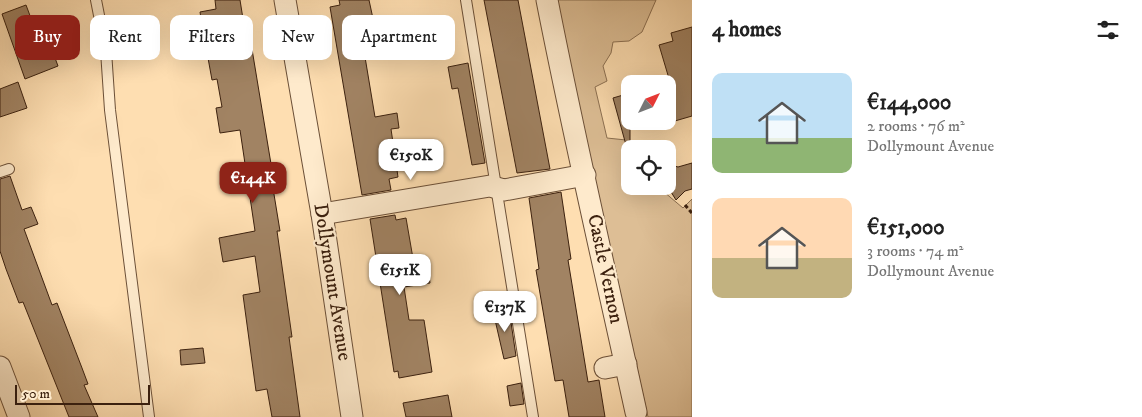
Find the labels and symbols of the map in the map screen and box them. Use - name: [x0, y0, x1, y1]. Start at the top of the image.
- north arrow: [621, 75, 676, 130]
- pin: €150K: [376, 138, 446, 181]
- pin: €144K: [218, 162, 288, 204]
- street label: Dollymount Avenue: [307, 202, 357, 362]
- street label: Castle Vernon: [581, 212, 629, 327]
- pin: €151K: [365, 254, 435, 296]
- pin: €137K: [470, 290, 540, 333]
- scale bar: [15, 382, 150, 405]

